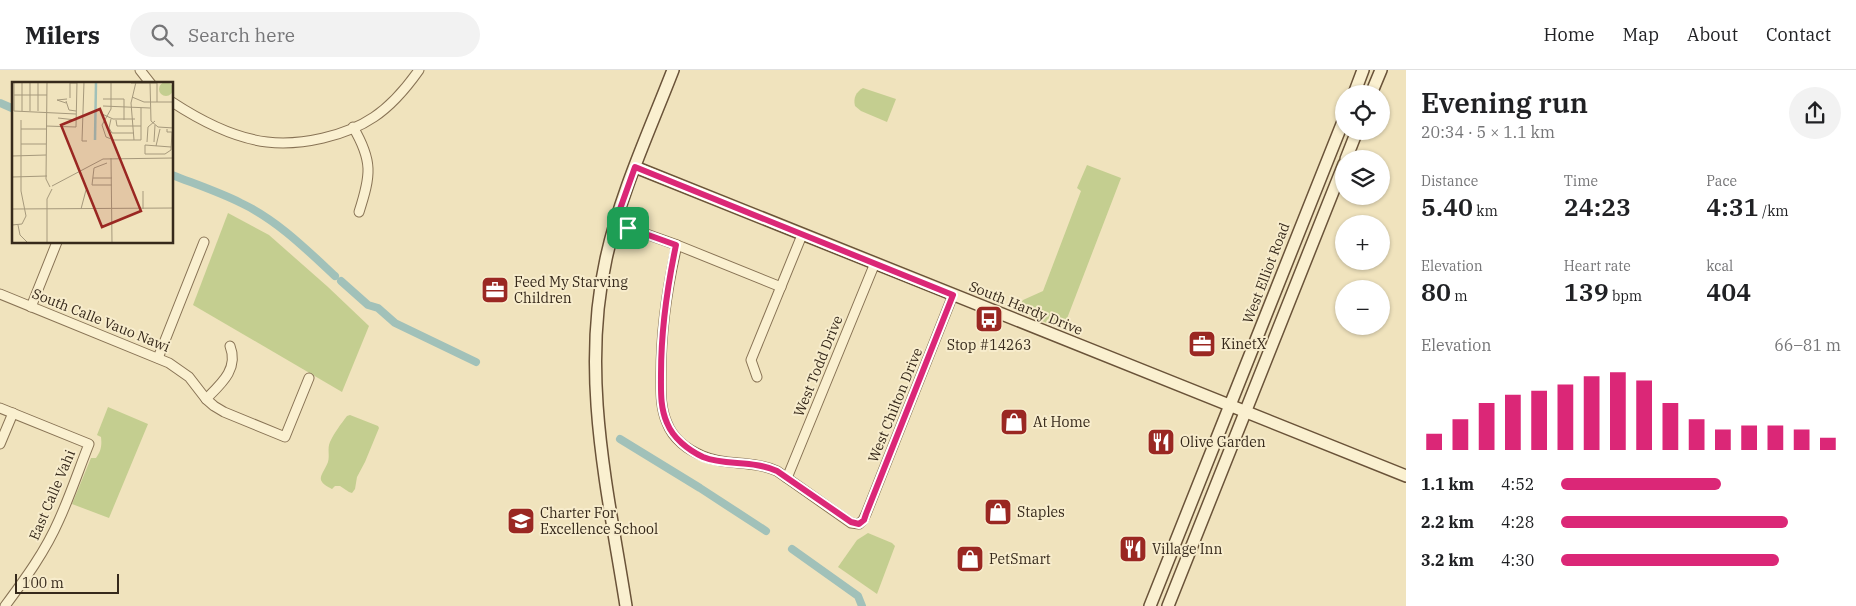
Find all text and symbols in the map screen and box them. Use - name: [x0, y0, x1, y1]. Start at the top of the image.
- search box: [130, 12, 480, 57]
- text: Milers: [25, 19, 100, 51]
- icon: search: [148, 21, 176, 49]
- text: Search here: [188, 23, 295, 47]
- text: Home: [1543, 23, 1595, 46]
- text: Map: [1623, 23, 1659, 46]
- text: About: [1687, 23, 1738, 46]
- text: Contact: [1766, 23, 1831, 46]
- inset map: [12, 82, 174, 244]
- text: Evening run: [1421, 84, 1588, 121]
- map controls: [1335, 85, 1390, 335]
- button: locate: [1335, 85, 1390, 140]
- button: share: [1789, 87, 1841, 139]
- text: 20:34 · 5 × 1.1 km: [1421, 122, 1555, 142]
- button: layers: [1335, 150, 1390, 205]
- text: Distance: [1421, 172, 1478, 190]
- text: Time: [1564, 172, 1598, 190]
- text: Pace: [1706, 172, 1737, 190]
- text: 5.40: [1421, 190, 1473, 223]
- text: 24:23: [1564, 190, 1631, 223]
- text: 4:31: [1706, 190, 1759, 223]
- text: km: [1473, 202, 1498, 220]
- text: /km: [1759, 202, 1789, 220]
- pin: [607, 207, 649, 249]
- icon: arrive: [614, 214, 642, 242]
- button: +: [1335, 215, 1390, 270]
- street label: West Elliot Road: [1238, 220, 1294, 326]
- text: Elevation: [1421, 257, 1483, 275]
- text: Heart rate: [1564, 257, 1631, 275]
- text: kcal: [1706, 257, 1733, 275]
- place label: Feed My Starving Children: [514, 273, 628, 307]
- office icon: Feed My Starving Children: [480, 275, 510, 305]
- text: 80: [1421, 275, 1451, 308]
- text: 139: [1564, 275, 1609, 308]
- text: 404: [1706, 275, 1751, 308]
- street label: South Hardy Drive: [966, 277, 1086, 339]
- button: −: [1335, 280, 1390, 335]
- street label: South Calle Vauo Nawi: [30, 284, 172, 356]
- text: m: [1451, 287, 1468, 305]
- text: bpm: [1609, 287, 1642, 305]
- bus stop icon: Stop #14263: [974, 304, 1004, 334]
- street label: West Todd Drive: [790, 313, 846, 419]
- office icon: KinetX: [1187, 329, 1217, 359]
- place label: KinetX: [1221, 335, 1267, 353]
- text: Elevation: [1421, 335, 1491, 355]
- text: 66–81 m: [1774, 335, 1841, 355]
- place label: Stop #14263: [947, 336, 1031, 354]
- street label: West Chilton Drive: [864, 345, 926, 465]
- shop icon: At Home: [999, 407, 1029, 437]
- place label: At Home: [1033, 413, 1090, 431]
- restaurant icon: Olive Garden: [1146, 427, 1176, 457]
- place label: Olive Garden: [1180, 433, 1266, 451]
- street label: East Calle Vahi: [25, 447, 79, 543]
- text: 1.1 km: [1421, 474, 1474, 494]
- text: 4:52: [1501, 474, 1534, 494]
- shop icon: Staples: [983, 497, 1013, 527]
- place label: Staples: [1017, 503, 1065, 521]
- place label: Charter For Excellence School: [540, 504, 658, 538]
- school or university icon: Charter For Excellence School: [506, 506, 536, 536]
- text: 2.2 km: [1421, 512, 1474, 532]
- text: 4:28: [1501, 512, 1534, 532]
- restaurant icon: Village Inn: [1118, 534, 1148, 564]
- place label: Village Inn: [1152, 540, 1222, 558]
- shop icon: PetSmart: [955, 544, 985, 574]
- place label: PetSmart: [989, 550, 1051, 568]
- text: 3.2 km: [1421, 550, 1474, 570]
- text: 4:30: [1501, 550, 1534, 570]
- scale bar: [15, 571, 119, 594]
- text: 100 m: [22, 574, 64, 592]

